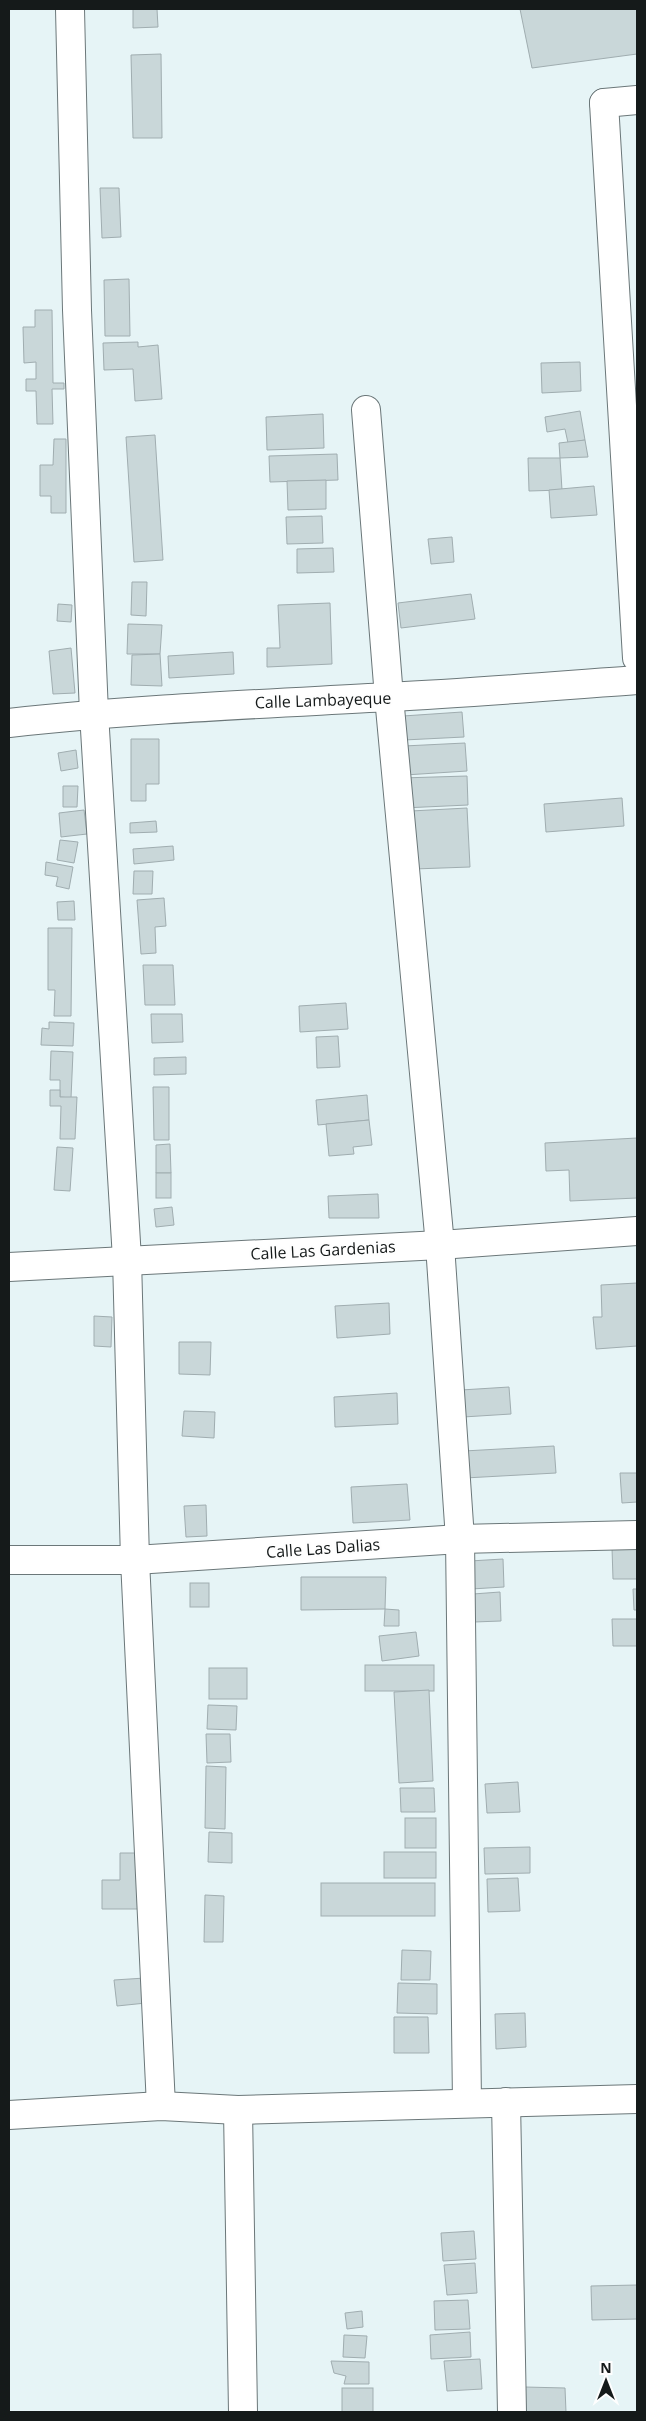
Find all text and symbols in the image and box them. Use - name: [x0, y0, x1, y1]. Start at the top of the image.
- street label: Calle Lambayeque: [254, 687, 392, 713]
- street label: Calle Las Gardenias: [250, 1235, 396, 1265]
- street label: Calle Las Dalias: [265, 1533, 381, 1563]
- north arrow: [581, 2356, 631, 2406]
- text: N: [600, 2358, 612, 2377]

